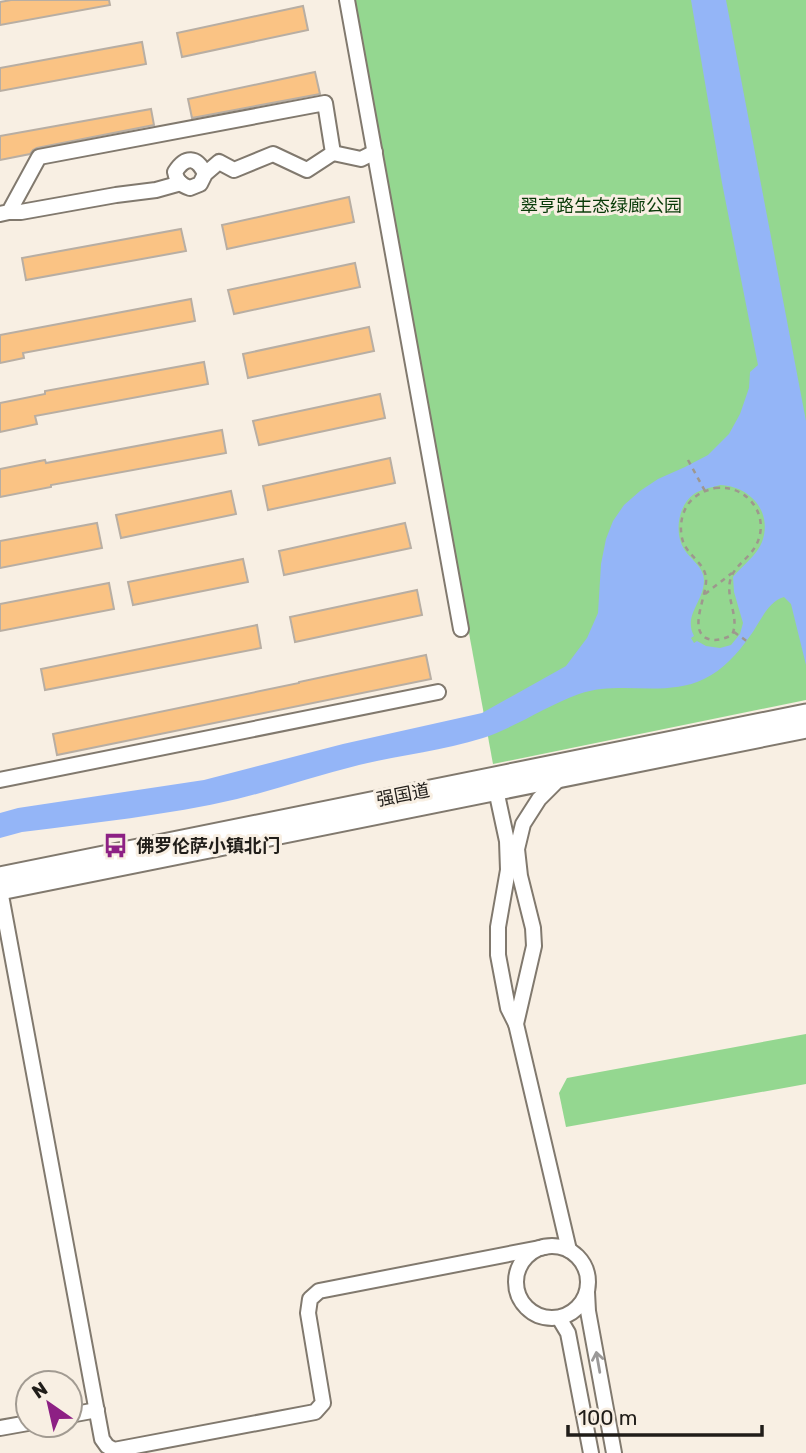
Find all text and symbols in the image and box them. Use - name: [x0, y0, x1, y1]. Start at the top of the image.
- park label: 翠亨路生态绿廊公园: [520, 195, 682, 217]
- street label: 强国道: [374, 779, 432, 811]
- bus stop icon: 佛罗伦萨小镇北门: [102, 832, 130, 860]
- place label: 佛罗伦萨小镇北门: [136, 835, 280, 857]
- one-way arrow: [590, 1351, 604, 1374]
- north arrow: [14, 1369, 84, 1439]
- text: N: [28, 1377, 52, 1404]
- scale bar: [568, 1394, 762, 1438]
- text: 100 m: [578, 1405, 637, 1430]

